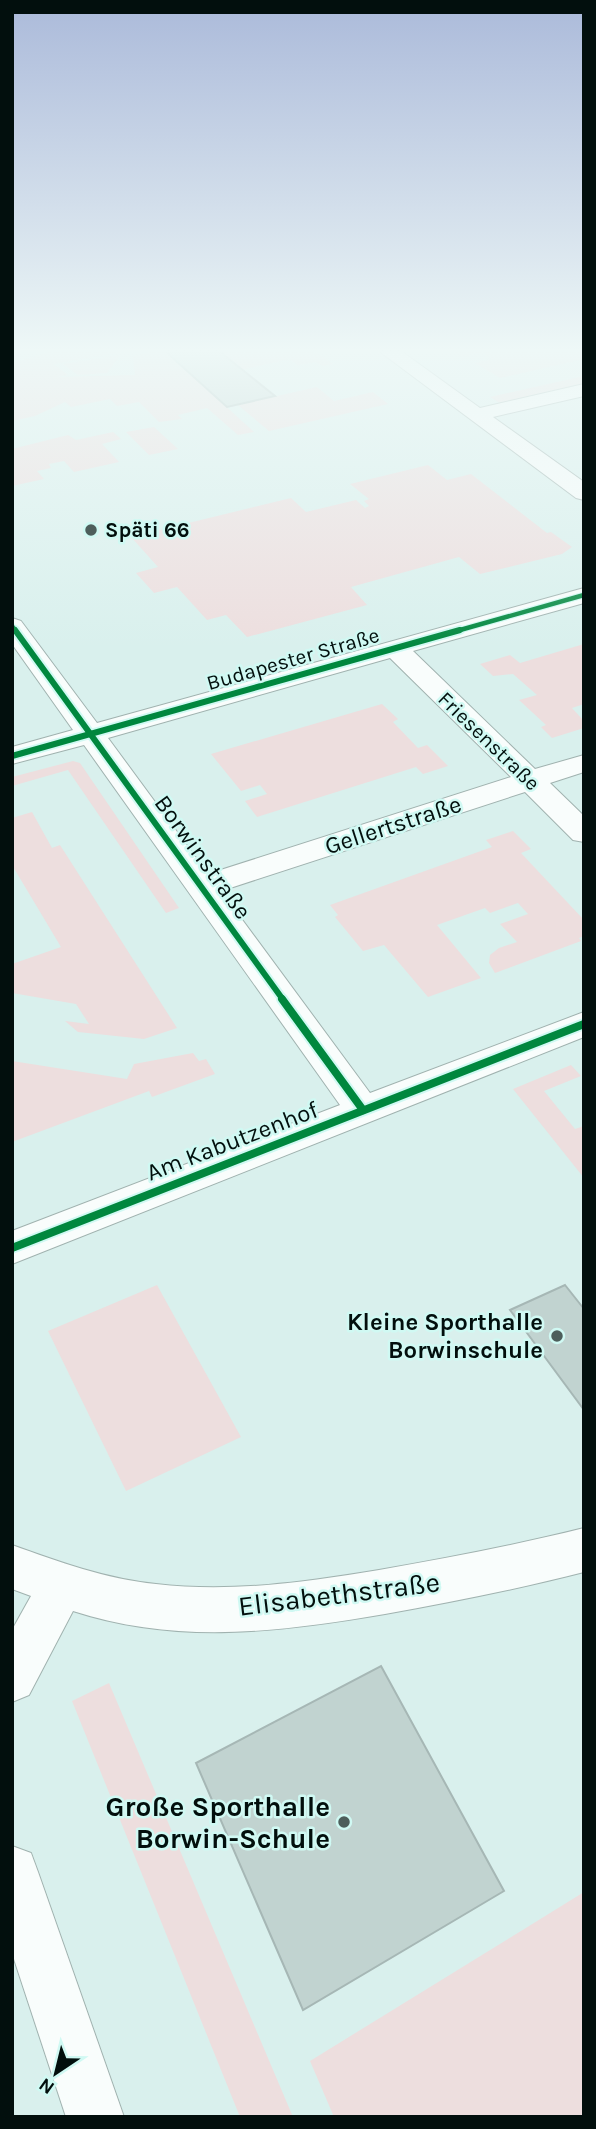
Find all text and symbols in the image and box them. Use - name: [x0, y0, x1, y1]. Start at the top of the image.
- place label: Späti 66: [105, 518, 189, 542]
- marker: Späti 66: [83, 522, 99, 538]
- street label: Budapester Straße: [204, 623, 382, 695]
- street label: Friesenstraße: [433, 687, 545, 795]
- street label: Borwinstraße: [149, 790, 257, 924]
- street label: Gellertstraße: [321, 790, 465, 860]
- street label: Am Kabutzenhof: [142, 1095, 322, 1187]
- place label: Kleine Sporthalle Borwinschule: [347, 1308, 543, 1364]
- marker: Kleine Sporthalle Borwinschule: [549, 1328, 565, 1344]
- street label: Elisabethstraße: [236, 1565, 442, 1623]
- place label: Große Sporthalle Borwin-Schule: [106, 1790, 330, 1855]
- marker: Große Sporthalle Borwin-Schule: [336, 1814, 352, 1830]
- north arrow: [21, 2038, 91, 2108]
- text: N: [35, 2073, 59, 2099]

